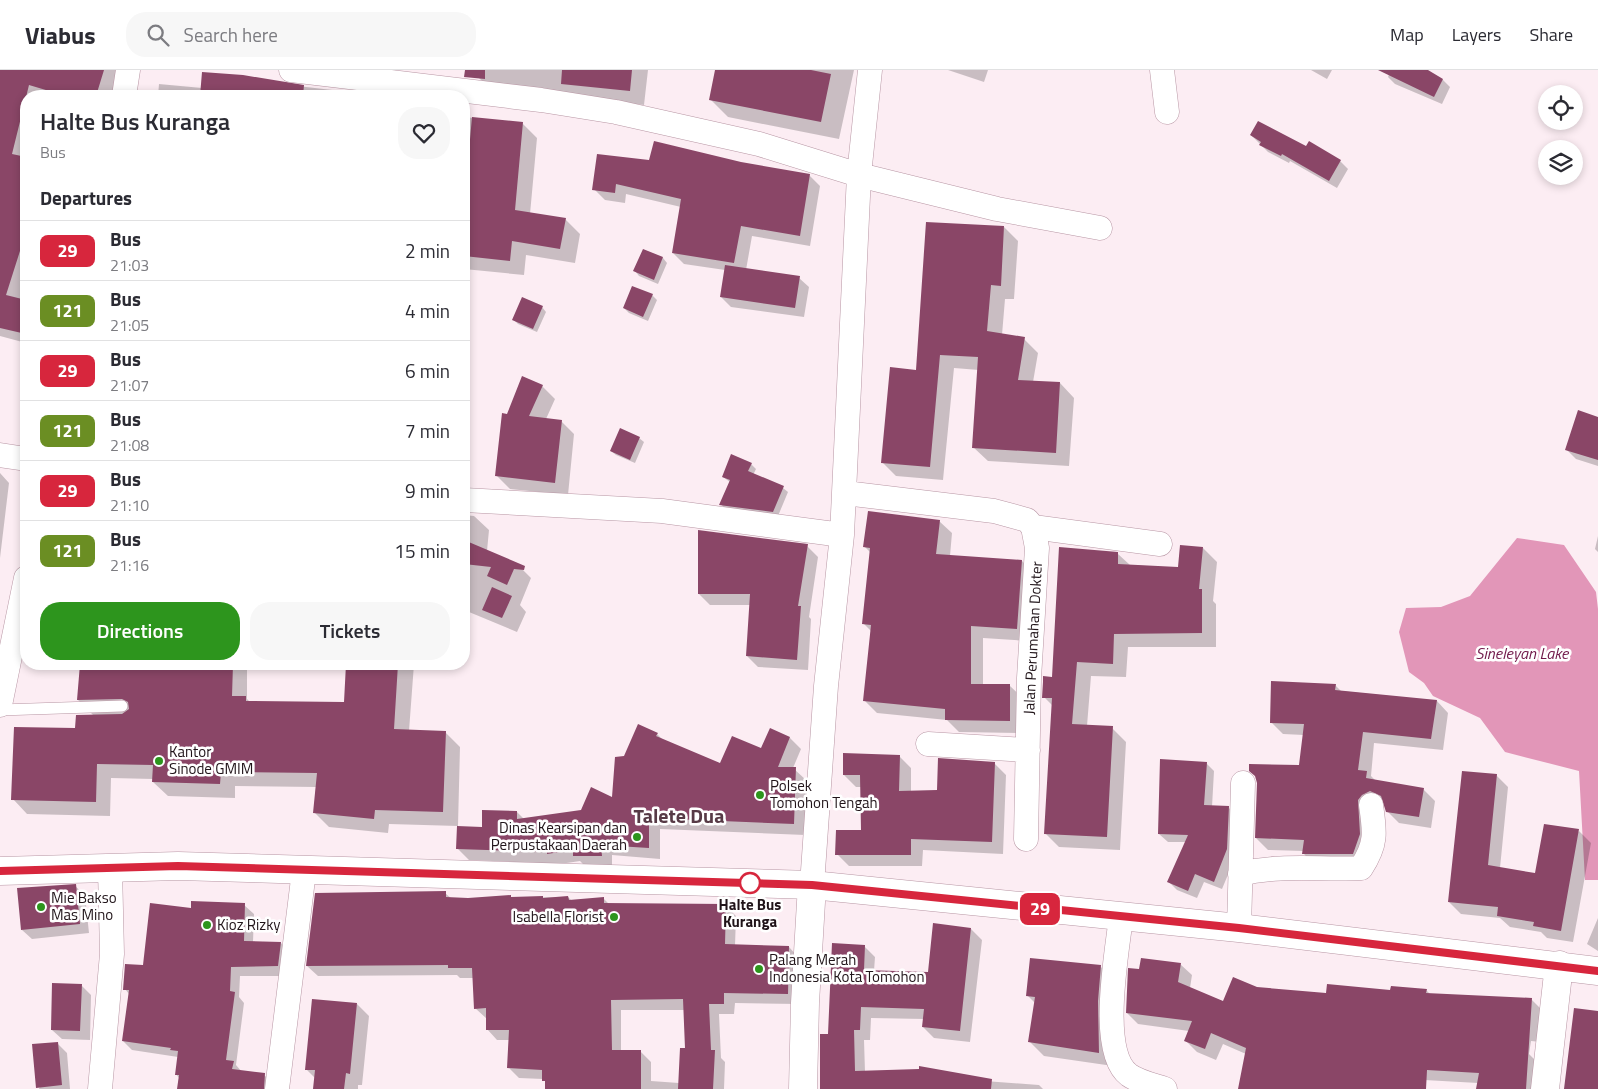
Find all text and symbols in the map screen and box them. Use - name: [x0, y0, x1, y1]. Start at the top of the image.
- search box: [126, 12, 476, 57]
- text: Viabus: [25, 17, 96, 53]
- text: Search here: [184, 20, 278, 49]
- icon: search: [144, 21, 172, 49]
- text: Map: [1390, 21, 1424, 48]
- text: Layers: [1452, 21, 1501, 48]
- text: Share: [1529, 21, 1573, 48]
- map controls: [1538, 85, 1583, 185]
- button: locate: [1538, 85, 1583, 130]
- text: Halte Bus Kuranga: [40, 103, 230, 139]
- button: heart: [398, 107, 450, 159]
- text: Bus: [40, 140, 66, 164]
- button: layers: [1538, 140, 1583, 185]
- text: Departures: [40, 183, 132, 212]
- text: Bus: [110, 224, 141, 253]
- text: 2 min: [405, 236, 450, 265]
- text: 29: [57, 237, 78, 264]
- text: 21:03: [110, 253, 149, 277]
- text: Bus: [110, 284, 141, 313]
- text: 4 min: [405, 296, 450, 325]
- text: 121: [52, 297, 83, 324]
- text: 21:05: [110, 313, 149, 337]
- text: Bus: [110, 344, 141, 373]
- text: 6 min: [405, 356, 450, 385]
- text: 29: [57, 357, 78, 384]
- text: 21:07: [110, 373, 149, 397]
- text: Bus: [110, 404, 141, 433]
- text: 7 min: [405, 416, 450, 445]
- text: 121: [52, 417, 83, 444]
- text: 21:08: [110, 433, 149, 457]
- text: Bus: [110, 464, 141, 493]
- text: 9 min: [405, 476, 450, 505]
- text: 29: [57, 477, 78, 504]
- text: 21:10: [110, 493, 149, 517]
- text: Bus: [110, 524, 141, 553]
- text: 15 min: [394, 536, 450, 565]
- text: 121: [52, 537, 83, 564]
- text: 21:16: [110, 553, 149, 577]
- street label: Jalan Perumahan Dokter: [1017, 561, 1048, 715]
- button: Directions: [40, 602, 240, 660]
- button: Tickets: [250, 602, 450, 660]
- water label: Sineleyan Lake: [1476, 641, 1570, 665]
- place label: Kantor Sinode GMIM: [169, 740, 253, 780]
- marker: Kantor Sinode GMIM: [153, 755, 165, 767]
- place label: Polsek Tomohon Tengah: [770, 774, 878, 814]
- marker: Polsek Tomohon Tengah: [754, 789, 766, 801]
- district label: Talete Dua: [634, 800, 724, 831]
- place label: Dinas Kearsipan dan Perpustakaan Daerah: [491, 816, 627, 856]
- marker: Dinas Kearsipan dan Perpustakaan Daerah: [631, 831, 643, 843]
- marker: Halte Bus Kuranga: [739, 872, 761, 894]
- place label: Mie Bakso Mas Mino: [51, 886, 117, 926]
- place label: Halte Bus Kuranga: [719, 893, 781, 933]
- line badge: 29: [1018, 893, 1062, 925]
- text: 29: [1030, 895, 1050, 922]
- marker: Mie Bakso Mas Mino: [35, 901, 47, 913]
- place label: Isabella Florist: [513, 905, 605, 928]
- marker: Isabella Florist: [608, 911, 620, 923]
- place label: Kioz Rizky: [217, 913, 281, 936]
- marker: Kioz Rizky: [201, 919, 213, 931]
- place label: Palang Merah Indonesia Kota Tomohon: [769, 948, 925, 988]
- marker: Palang Merah Indonesia Kota Tomohon: [753, 963, 765, 975]

